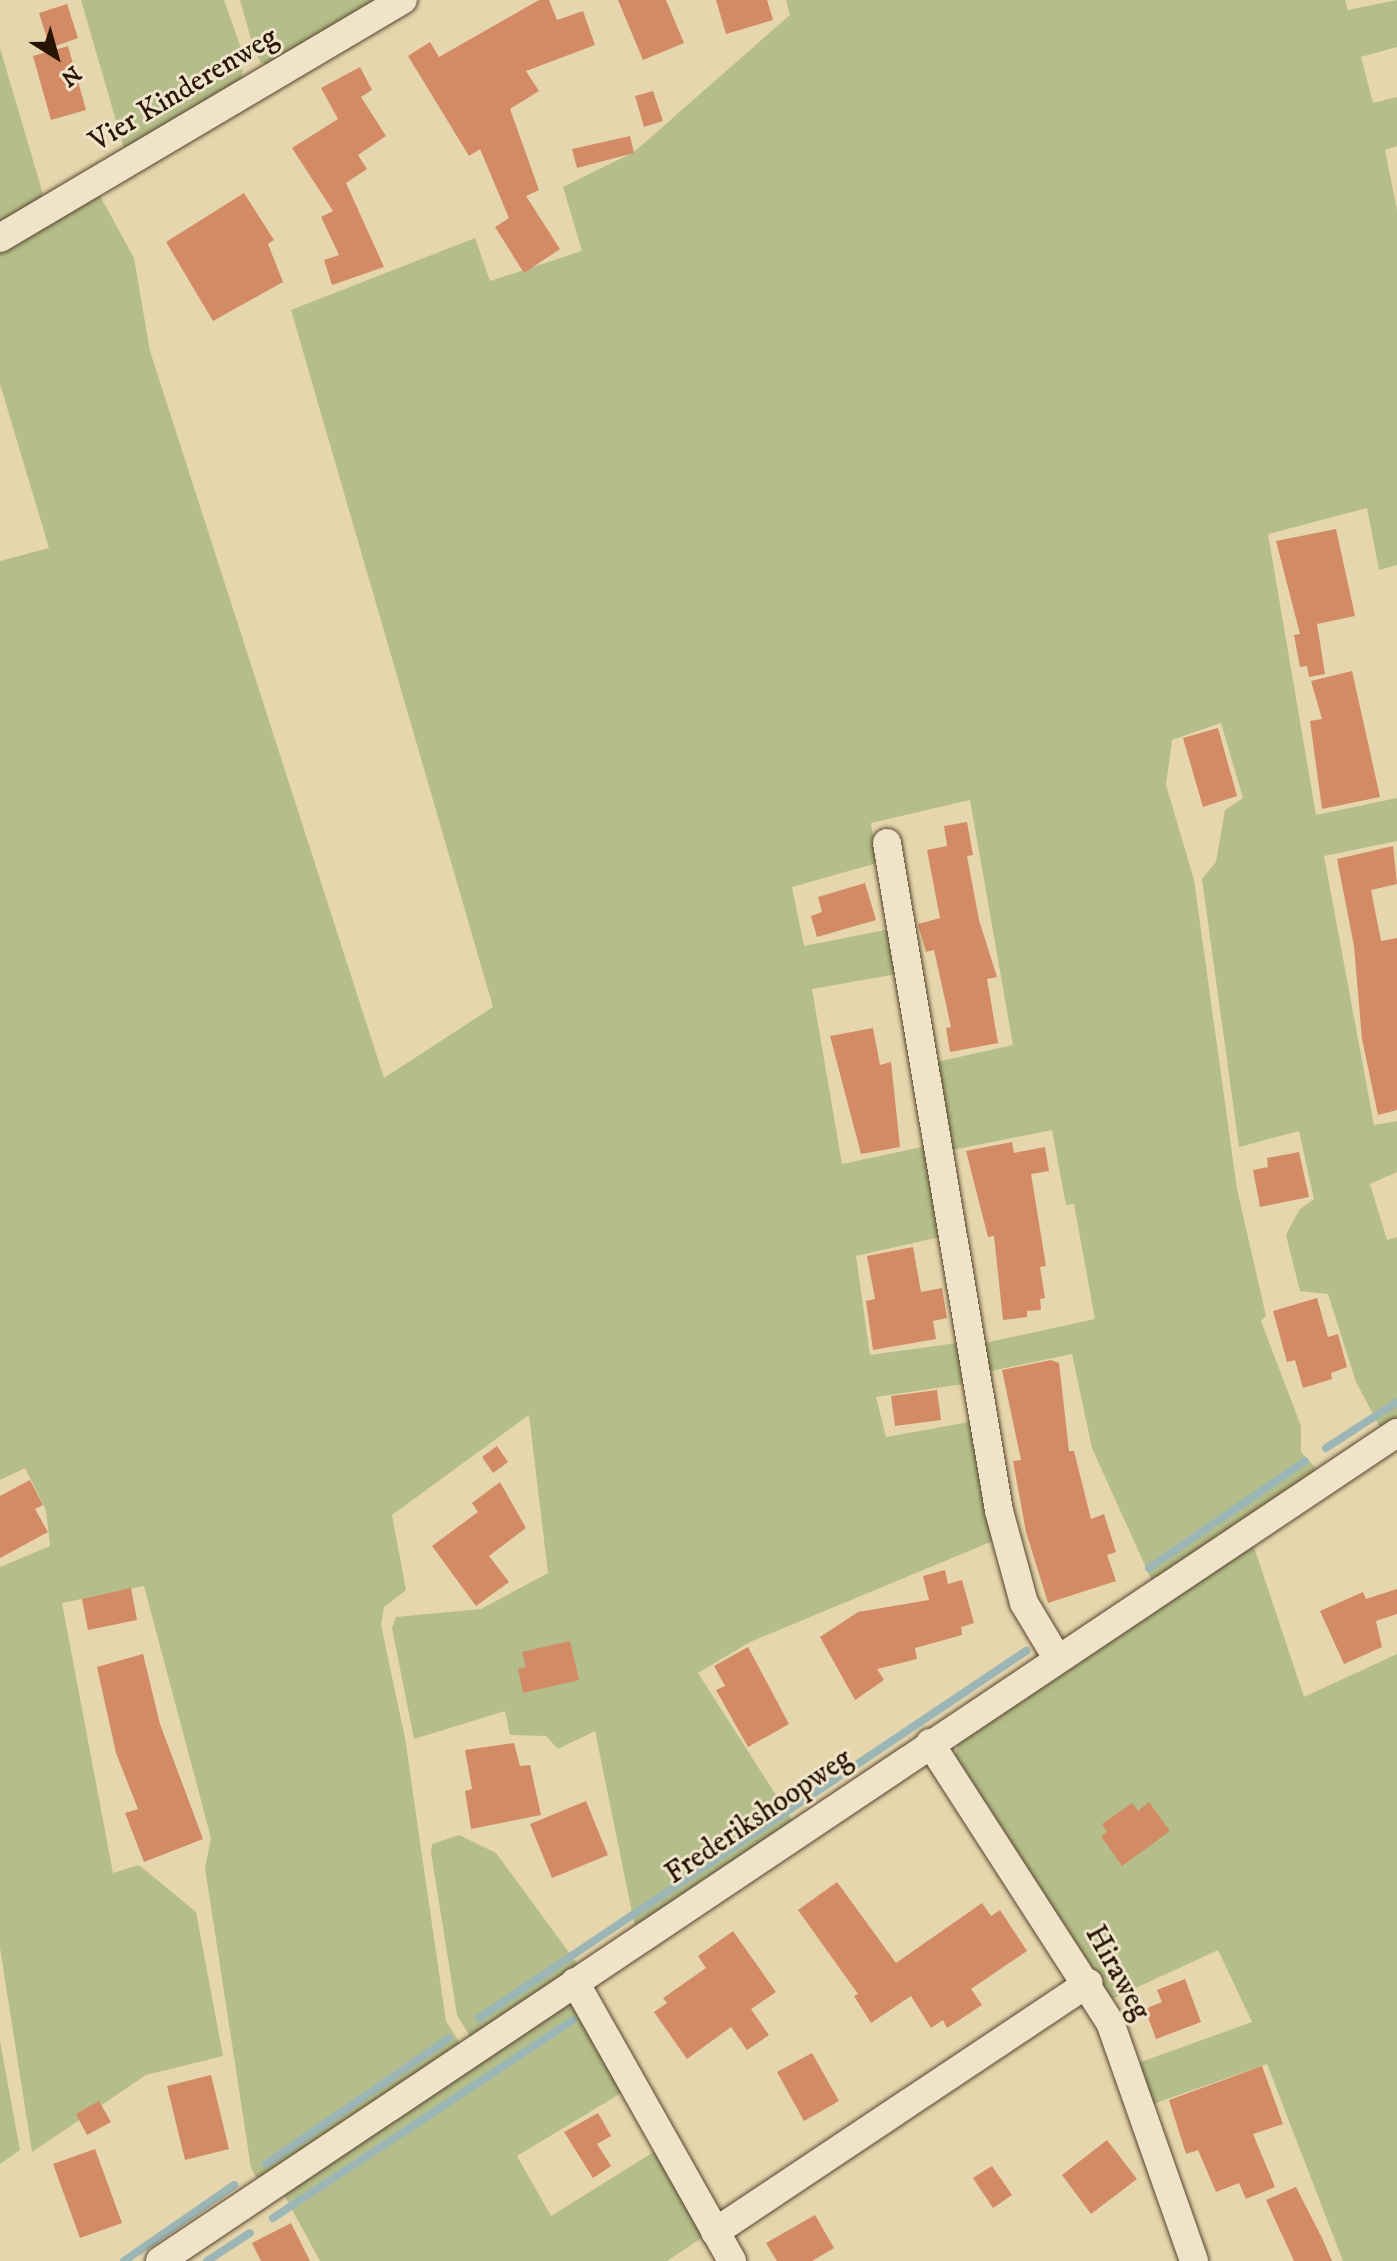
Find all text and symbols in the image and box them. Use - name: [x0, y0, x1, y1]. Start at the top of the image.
- north arrow: [16, 16, 96, 96]
- street label: Vier Kinderenweg: [83, 20, 285, 160]
- text: N: [55, 59, 86, 92]
- street label: Frederikshoopweg: [659, 1741, 859, 1893]
- street label: Hiraweg: [1076, 1919, 1158, 2027]

